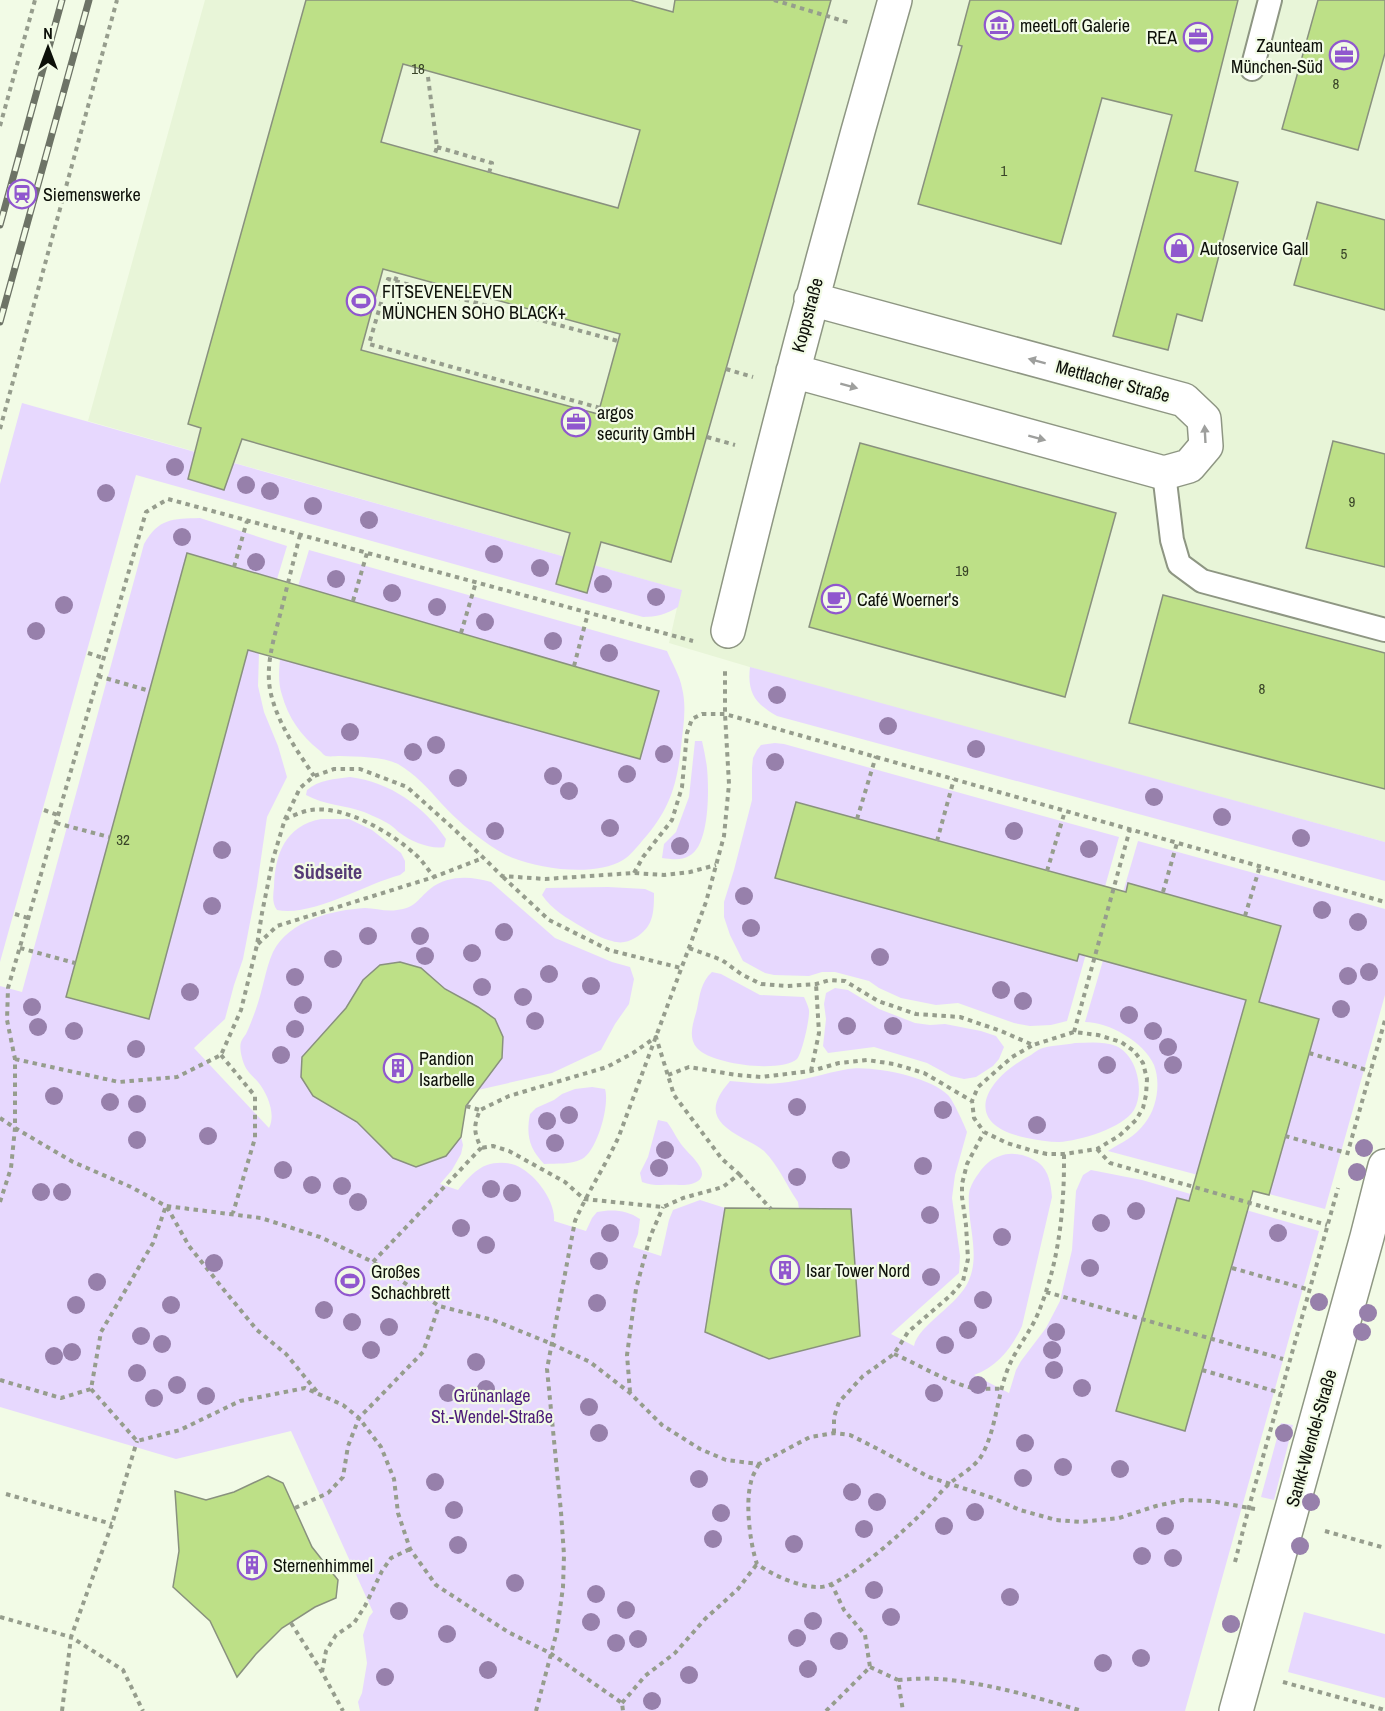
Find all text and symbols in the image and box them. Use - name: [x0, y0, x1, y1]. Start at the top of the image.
- museum icon: meetLoft Galerie: [983, 9, 1015, 41]
- place label: meetLoft Galerie: [1020, 13, 1130, 38]
- north arrow: [18, 18, 78, 78]
- office icon: REA: [1182, 21, 1214, 53]
- text: N: [43, 22, 53, 44]
- place label: REA: [1147, 25, 1177, 50]
- place label: Zaunteam München-Süd: [1231, 33, 1323, 79]
- office icon: Zaunteam München-Süd: [1328, 39, 1360, 71]
- house number: 18: [411, 58, 425, 79]
- house number: 8: [1333, 73, 1340, 94]
- house number: 1: [1001, 160, 1008, 181]
- station icon: Siemenswerke: [6, 178, 38, 210]
- place label: Siemenswerke: [43, 182, 141, 207]
- shop icon: Autoservice Gall: [1163, 232, 1195, 264]
- place label: Autoservice Gall: [1199, 236, 1308, 261]
- house number: 5: [1341, 243, 1348, 264]
- street label: Koppstraße: [785, 275, 829, 355]
- place label: FITSEVENELEVEN MÜNCHEN SOHO BLACK+: [382, 279, 566, 325]
- sports icon: FITSEVENELEVEN MÜNCHEN SOHO BLACK+: [345, 285, 377, 317]
- street label: Mettlacher Straße: [1053, 354, 1173, 408]
- one-way arrow: [1028, 355, 1046, 365]
- one-way arrow: [840, 382, 858, 392]
- place label: argos security GmbH: [597, 400, 695, 446]
- office icon: argos security GmbH: [560, 406, 592, 438]
- one-way arrow: [1200, 425, 1210, 444]
- one-way arrow: [1028, 434, 1046, 443]
- house number: 9: [1349, 491, 1356, 512]
- house number: 19: [955, 560, 969, 581]
- cafe icon: Café Woerner's: [820, 583, 852, 615]
- place label: Café Woerner's: [857, 587, 959, 612]
- house number: 8: [1259, 678, 1266, 699]
- house number: 32: [116, 829, 130, 850]
- district label: Südseite: [294, 858, 362, 885]
- place label: Pandion Isarbelle: [419, 1046, 475, 1092]
- building icon: Pandion Isarbelle: [382, 1052, 414, 1084]
- building icon: Isar Tower Nord: [769, 1254, 801, 1286]
- place label: Isar Tower Nord: [806, 1258, 910, 1283]
- place label: Großes Schachbrett: [371, 1259, 450, 1305]
- sports icon: Großes Schachbrett: [334, 1265, 366, 1297]
- street label: Sankt-Wendel-Straße: [1279, 1366, 1343, 1510]
- park label: Grünanlage St.-Wendel-Straße: [431, 1383, 553, 1429]
- building icon: Sternenhimmel: [236, 1549, 268, 1581]
- place label: Sternenhimmel: [273, 1553, 373, 1578]

